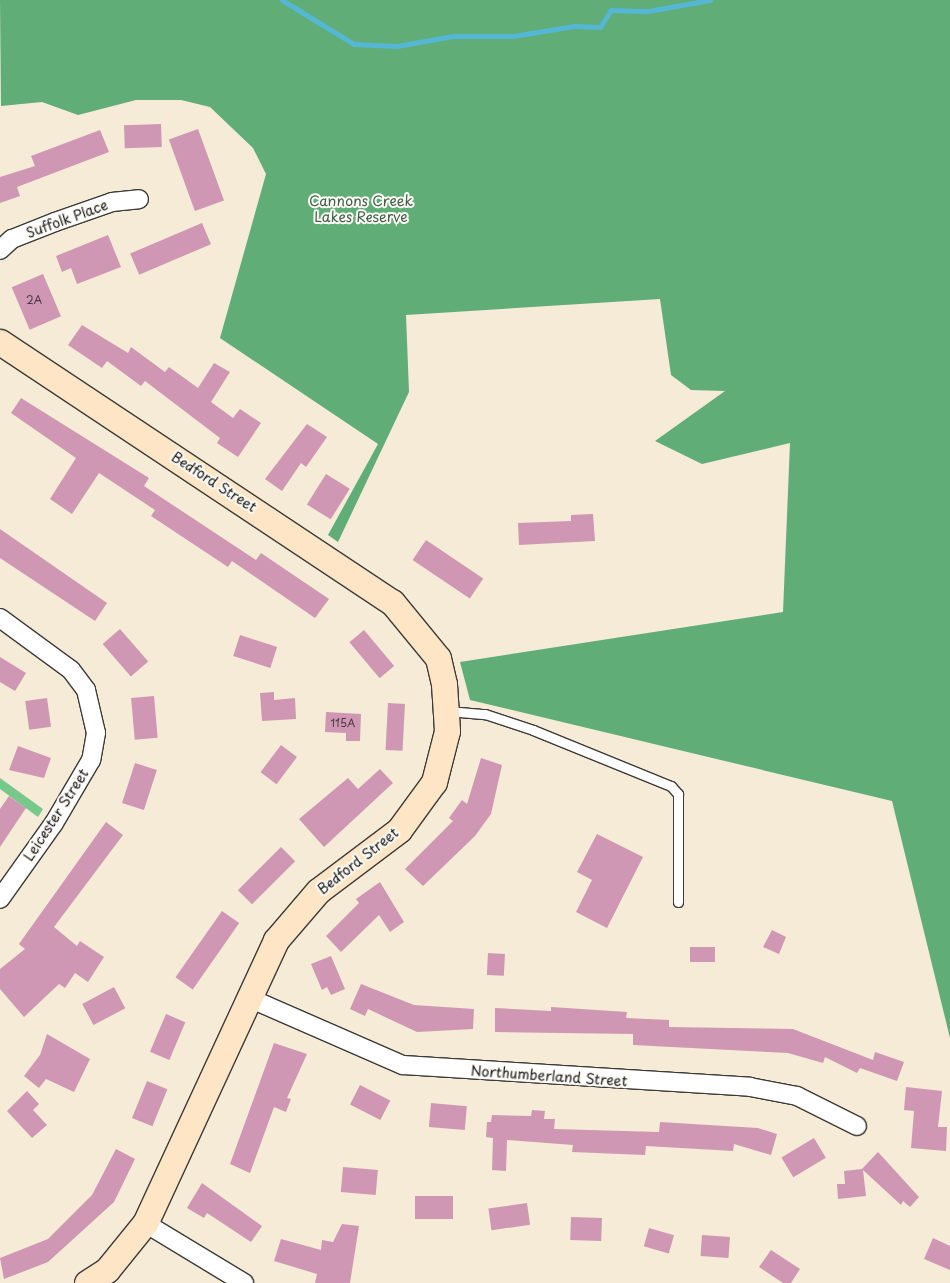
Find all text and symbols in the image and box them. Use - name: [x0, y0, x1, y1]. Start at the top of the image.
- park label: Cannons Creek Lakes Reserve: [309, 193, 413, 226]
- street label: Suffolk Place: [23, 196, 111, 242]
- house number: 2A: [26, 293, 42, 307]
- street label: Bedford Street: [168, 448, 260, 516]
- house number: 115A: [331, 716, 355, 730]
- street label: Leicester Street: [20, 766, 92, 864]
- street label: Bedford Street: [314, 824, 402, 898]
- street label: Northumberland Street: [470, 1062, 628, 1090]

